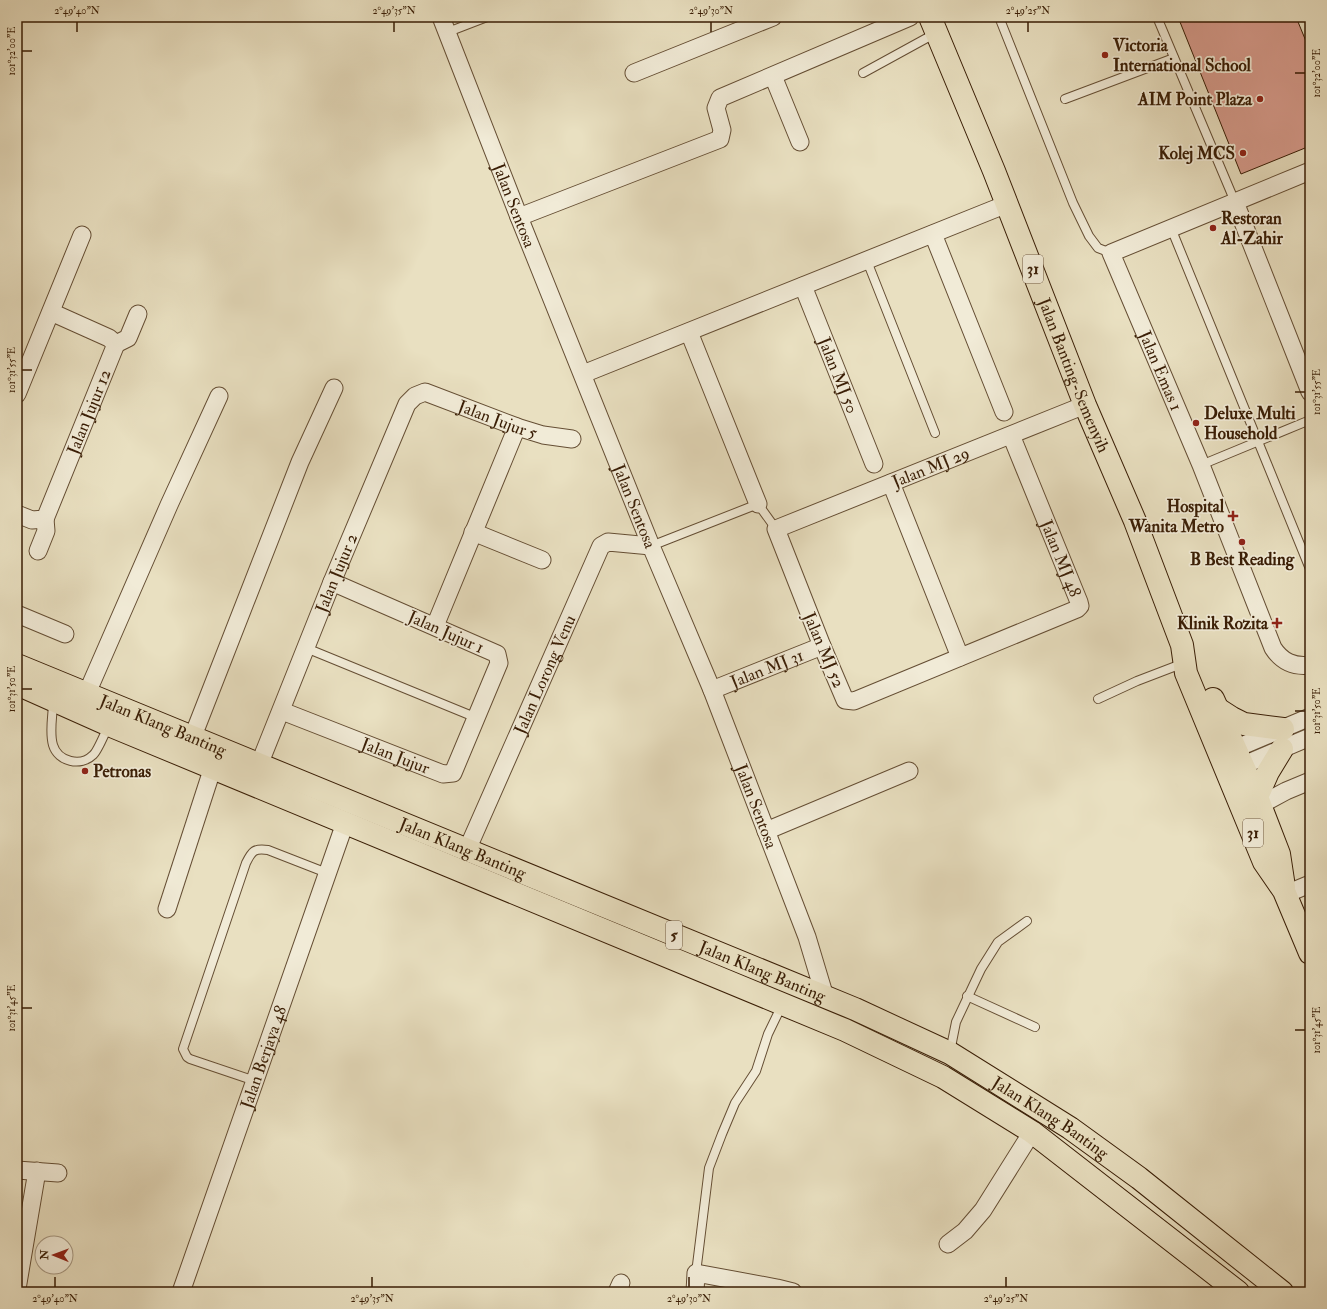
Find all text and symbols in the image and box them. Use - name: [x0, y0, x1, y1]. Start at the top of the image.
- text: 2°49'40"N: [54, 5, 100, 17]
- text: 2°49'35"N: [372, 5, 416, 17]
- text: 2°49'30"N: [689, 5, 733, 17]
- text: 2°49'25"N: [1006, 5, 1050, 17]
- text: 101°32'00"E: [6, 27, 18, 75]
- place label: Victoria International School: [1112, 35, 1252, 76]
- text: 101°32'00"E: [1311, 49, 1323, 97]
- marker: Victoria International School: [1100, 50, 1110, 60]
- place label: AIM Point Plaza: [1137, 89, 1253, 110]
- marker: AIM Point Plaza: [1255, 94, 1265, 104]
- place label: Kolej MCS: [1158, 143, 1235, 165]
- marker: Kolej MCS: [1238, 148, 1248, 158]
- street label: Jalan Sentosa: [487, 159, 541, 251]
- place label: Restoran Al-Zahir: [1220, 208, 1284, 249]
- marker: Restoran Al-Zahir: [1208, 223, 1218, 233]
- road number: 31: [1023, 255, 1043, 283]
- street label: Jalan Banting-Semenyih: [1033, 294, 1115, 456]
- street label: Jalan Emas 1: [1133, 326, 1187, 414]
- street label: Jalan MJ 50: [813, 333, 863, 416]
- text: 101°31'55"E: [6, 347, 18, 393]
- street label: Jalan Jujur 12: [62, 366, 115, 459]
- text: 101°31'55"E: [1311, 369, 1323, 415]
- street label: Jalan Jujur 5: [454, 395, 540, 443]
- place label: Deluxe Multi Household: [1204, 403, 1296, 444]
- marker: Deluxe Multi Household: [1191, 418, 1201, 428]
- street label: Jalan MJ 29: [888, 442, 972, 493]
- street label: Jalan Sentosa: [607, 460, 662, 552]
- place label: Hospital Wanita Metro: [1128, 496, 1225, 537]
- marker: Hospital Wanita Metro: [1227, 510, 1239, 522]
- street label: Jalan MJ 48: [1035, 516, 1086, 600]
- street label: Jalan Jujur 2: [310, 530, 362, 617]
- marker: B Best Reading: [1237, 537, 1247, 547]
- place label: B Best Reading: [1190, 549, 1295, 571]
- street label: Jalan Jujur 1: [403, 605, 487, 659]
- street label: Jalan MJ 52: [797, 608, 849, 692]
- street label: Jalan Lorong Venu: [509, 611, 580, 739]
- place label: Klinik Rozita: [1177, 613, 1269, 634]
- marker: Klinik Rozita: [1271, 617, 1283, 629]
- street label: Jalan MJ 31: [726, 644, 806, 693]
- text: 101°31'50"E: [6, 666, 18, 712]
- text: 101°31'50"E: [1311, 688, 1323, 734]
- street label: Jalan Klang Banting: [95, 689, 230, 761]
- street label: Jalan Jujur: [357, 732, 433, 779]
- street label: Jalan Sentosa: [730, 760, 783, 852]
- place label: Petronas: [93, 761, 151, 782]
- marker: Petronas: [80, 766, 90, 776]
- street label: Jalan Klang Banting: [395, 812, 530, 884]
- road number: 31: [1243, 819, 1263, 847]
- road number: 5: [666, 921, 682, 949]
- street label: Jalan Klang Banting: [695, 935, 830, 1007]
- text: 101°31'45"E: [6, 985, 18, 1032]
- street label: Jalan Berjaya 48: [235, 1003, 291, 1113]
- text: 101°31'45"E: [1311, 1007, 1323, 1054]
- street label: Jalan Klang Banting: [987, 1071, 1114, 1164]
- north arrow: [34, 1235, 74, 1275]
- text: N: [38, 1249, 51, 1261]
- text: 2°49'40"N: [32, 1293, 78, 1305]
- text: 2°49'35"N: [350, 1293, 394, 1305]
- text: 2°49'30"N: [667, 1293, 711, 1305]
- text: 2°49'25"N: [984, 1293, 1028, 1305]

